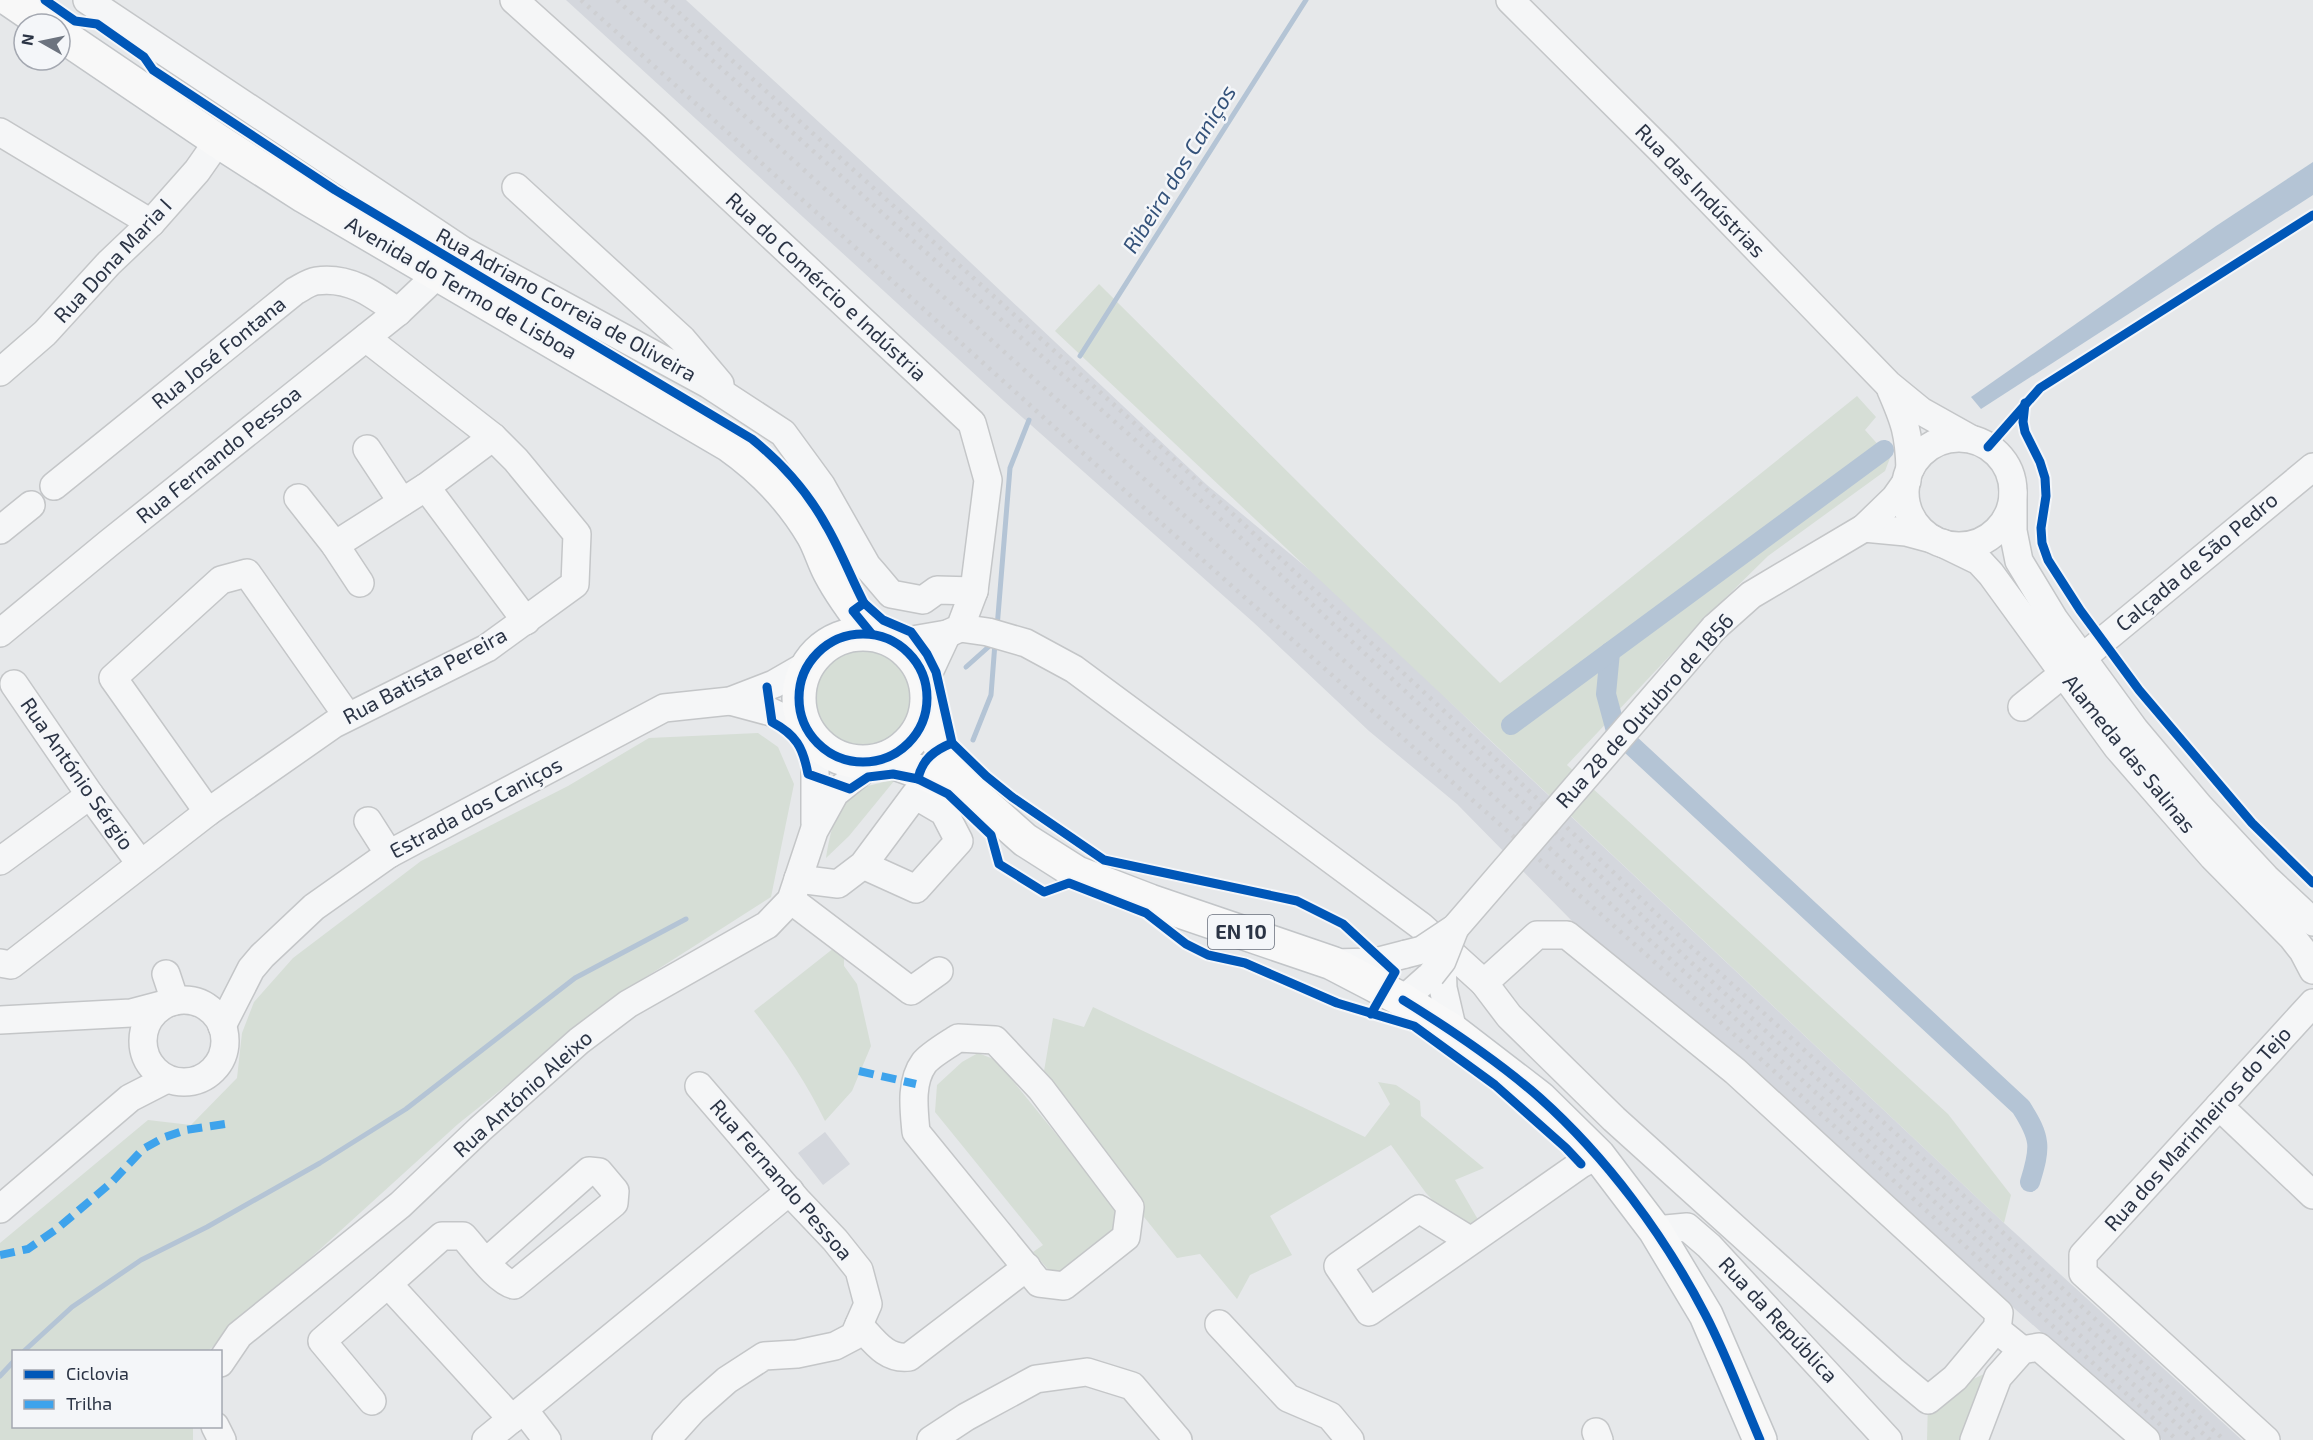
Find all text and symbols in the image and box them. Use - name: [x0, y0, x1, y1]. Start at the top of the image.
- north arrow: [12, 12, 72, 72]
- text: N: [16, 32, 37, 47]
- water label: Ribeira dos Caniços: [1116, 80, 1242, 258]
- street label: Rua das Indústrias: [1631, 118, 1771, 262]
- street label: Rua do Comércio e Indústria: [722, 186, 932, 385]
- street label: Rua Dona Maria I: [48, 193, 176, 327]
- street label: Avenida do Termo de Lisboa: [341, 210, 582, 363]
- street label: Rua Adriano Correia de Oliveira: [432, 222, 701, 386]
- street label: Rua José Fontana: [146, 290, 290, 413]
- street label: Rua Fernando Pessoa: [131, 380, 305, 528]
- street label: Calçada de São Pedro: [2110, 486, 2283, 637]
- street label: Rua 28 de Outubro de 1856: [1550, 607, 1738, 813]
- street label: Rua Batista Pereira: [338, 621, 510, 728]
- street label: Alameda das Salinas: [2059, 669, 2202, 837]
- street label: Rua António Sérgio: [16, 692, 140, 854]
- street label: Estrada dos Caniços: [385, 751, 567, 864]
- road number: EN 10: [1208, 915, 1274, 949]
- street label: Rua dos Marinheiros do Tejo: [2098, 1020, 2296, 1236]
- street label: Rua António Aleixo: [448, 1024, 596, 1162]
- street label: Rua Fernando Pessoa: [706, 1094, 859, 1264]
- street label: Rua da República: [1714, 1251, 1844, 1387]
- legend: [12, 1350, 222, 1428]
- text: Ciclovia: [66, 1362, 129, 1384]
- text: Trilha: [66, 1392, 112, 1414]

